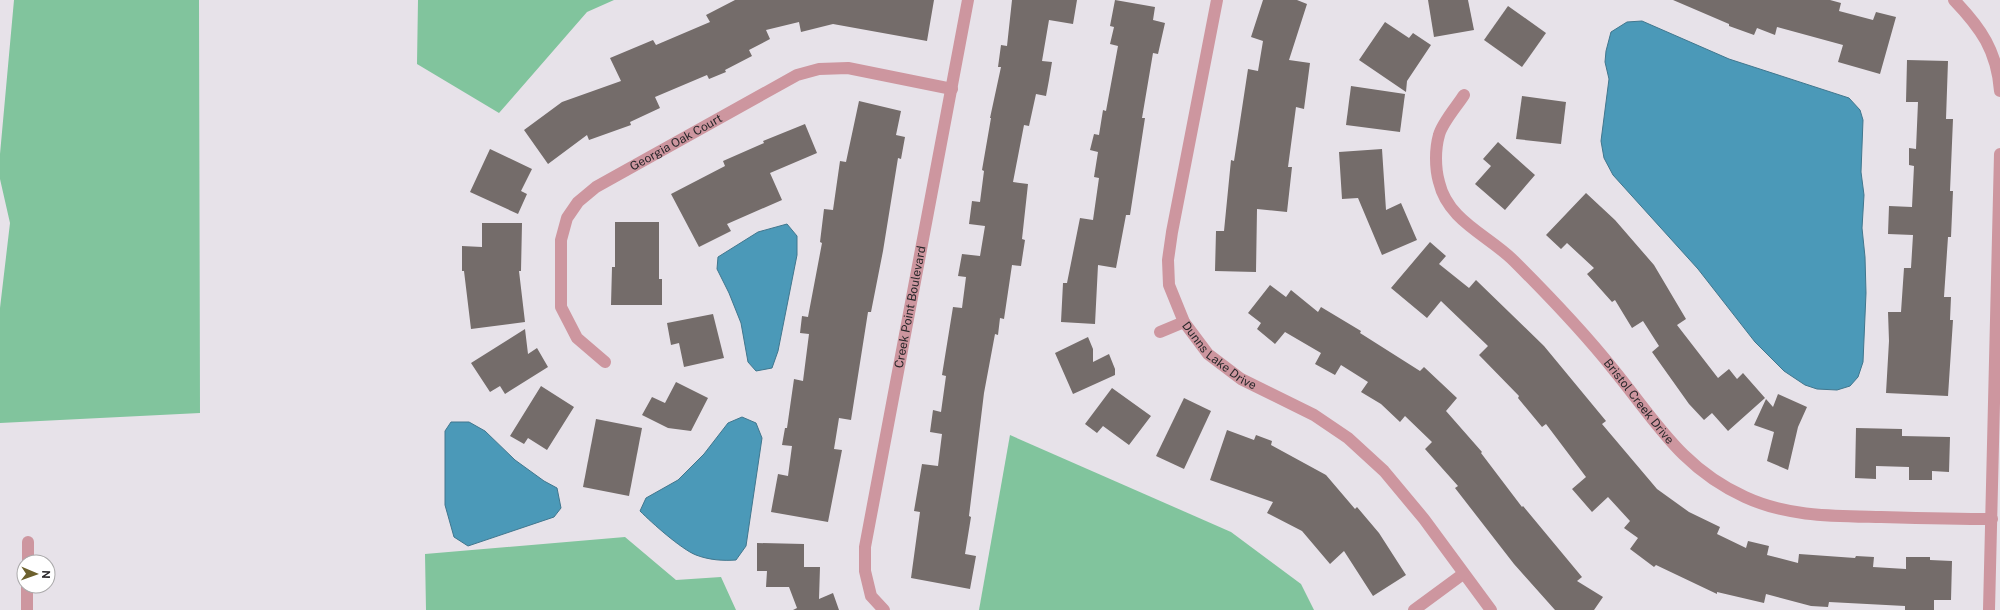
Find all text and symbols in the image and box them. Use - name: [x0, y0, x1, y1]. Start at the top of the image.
- street label: Georgia Oak Court: [628, 111, 725, 174]
- street label: Creek Point Boulevard: [892, 245, 929, 369]
- street label: Dunns Lake Drive: [1179, 319, 1259, 393]
- street label: Bristol Creek Drive: [1601, 356, 1677, 447]
- north arrow: [16, 554, 56, 594]
- text: N: [40, 570, 52, 579]

